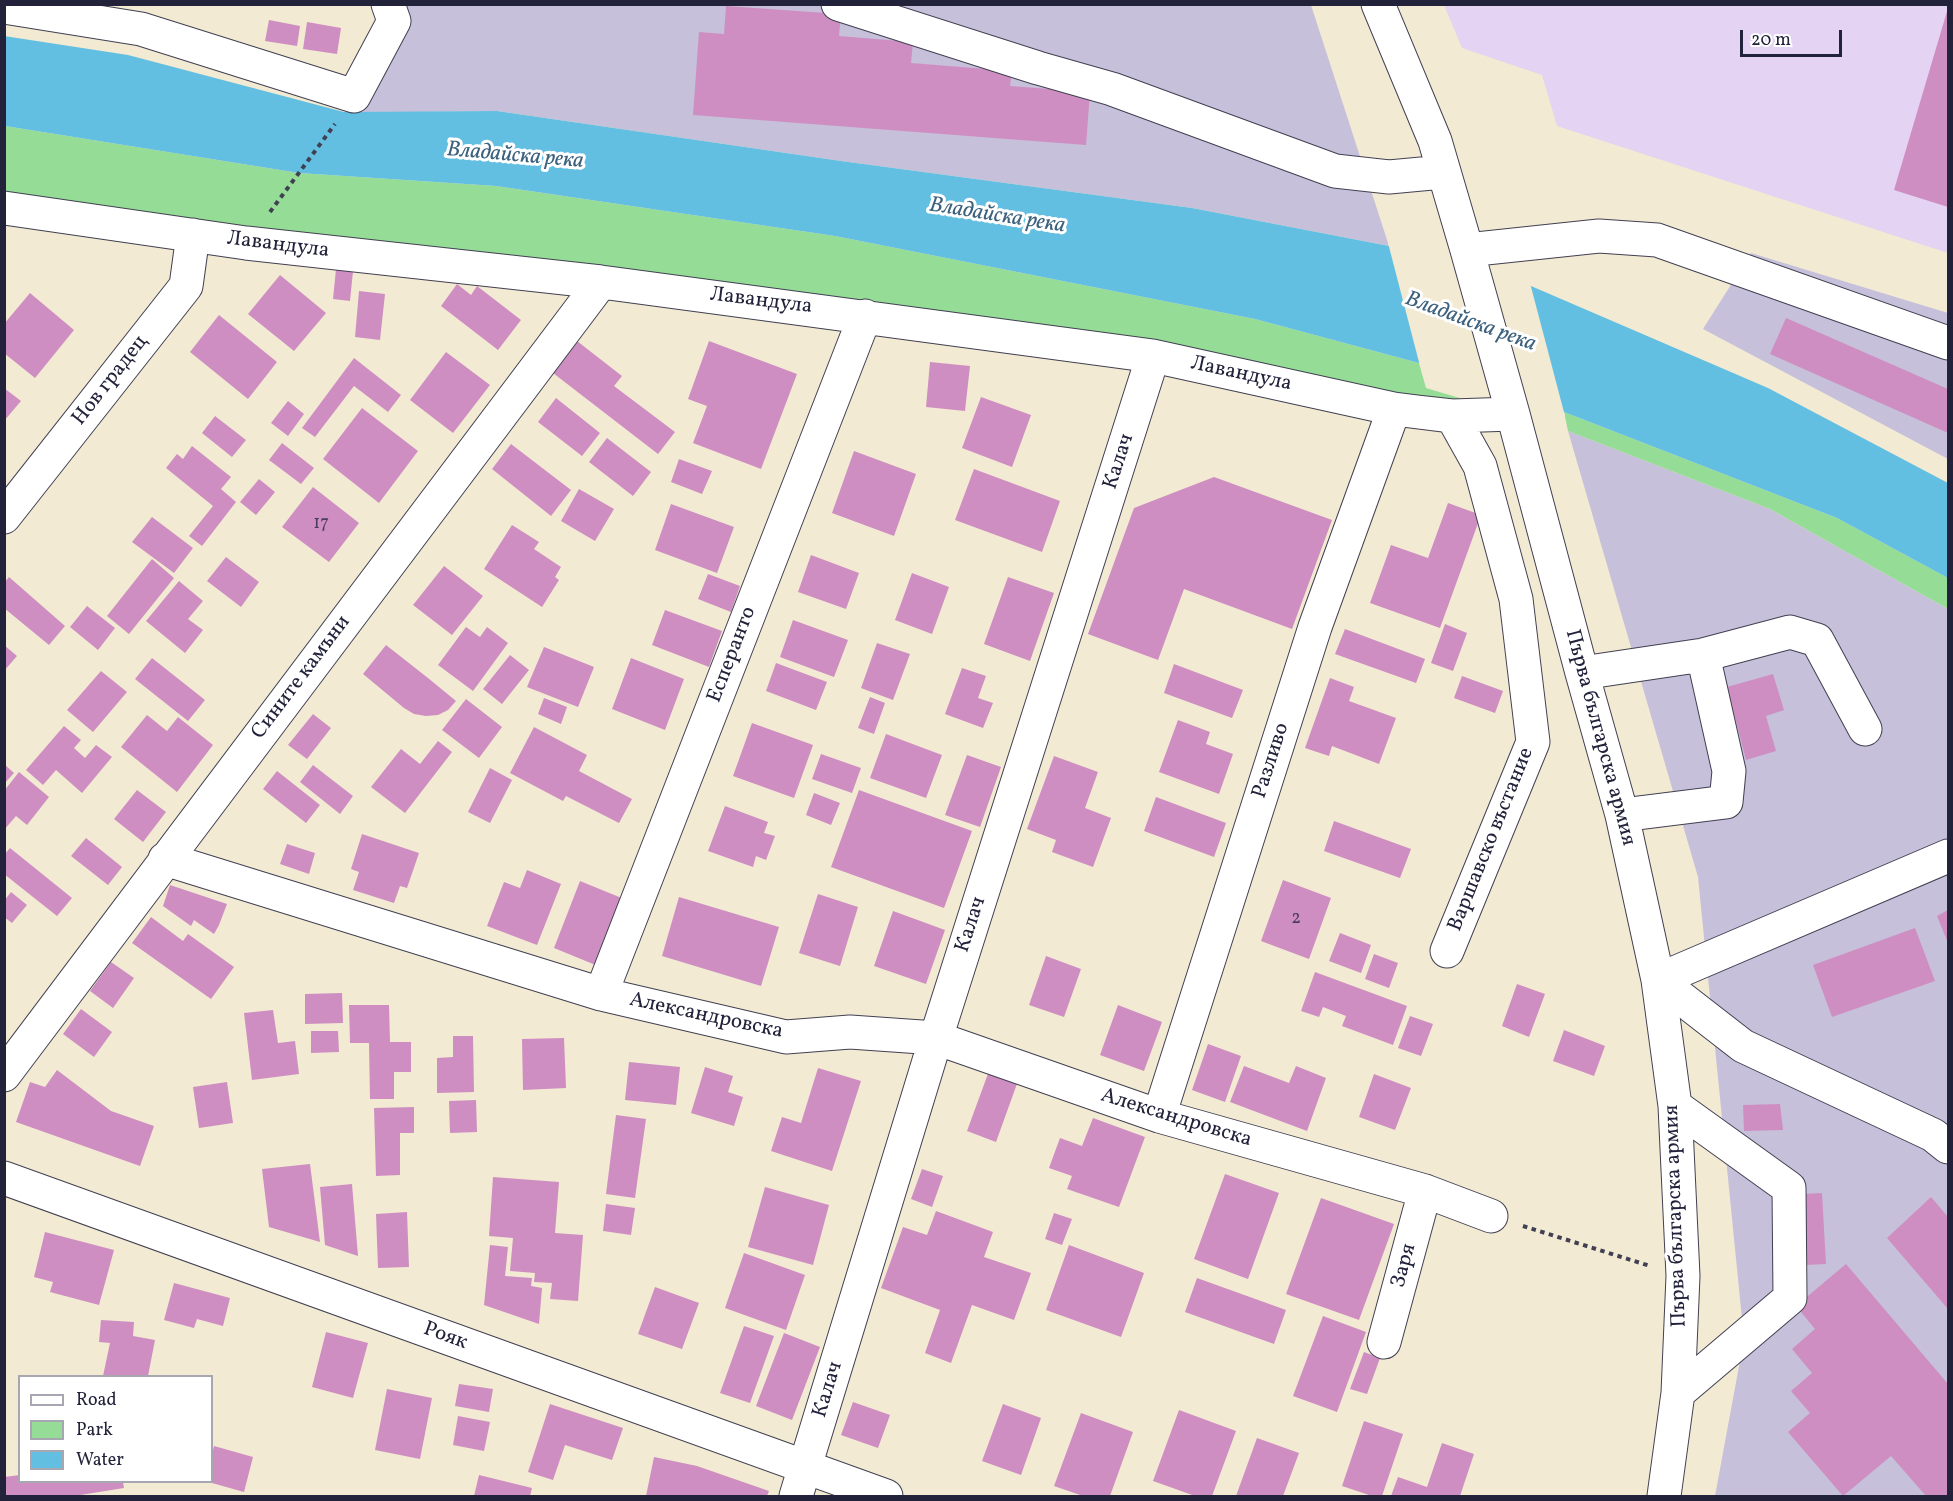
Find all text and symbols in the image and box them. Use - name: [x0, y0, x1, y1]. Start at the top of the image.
- scale bar: [1743, 18, 1845, 56]
- text: 20 m: [1751, 28, 1791, 53]
- water label: Владайска река: [445, 138, 585, 176]
- water label: Владайска река: [927, 193, 1067, 241]
- street label: Лавандула: [225, 227, 331, 265]
- street label: Лавандула: [708, 283, 814, 321]
- water label: Владайска река: [1401, 287, 1539, 359]
- street label: Нов градец: [68, 331, 154, 431]
- street label: Лавандула: [1188, 352, 1294, 398]
- street label: Калач: [1099, 431, 1141, 493]
- house number: 17: [313, 514, 329, 536]
- street label: Есперанто: [703, 603, 763, 707]
- street label: Сините камъни: [247, 611, 357, 745]
- street label: Първа българска армия: [1558, 627, 1640, 849]
- street label: Разливо: [1248, 720, 1296, 802]
- street label: Варшавско въстание: [1444, 744, 1540, 936]
- street label: Калач: [951, 894, 993, 956]
- house number: 2: [1291, 909, 1301, 931]
- street label: Александровска: [627, 988, 785, 1046]
- street label: Александровска: [1097, 1084, 1255, 1154]
- street label: Първа българска армия: [1661, 1104, 1693, 1328]
- street label: Заря: [1387, 1241, 1423, 1291]
- street label: Рояк: [420, 1317, 470, 1357]
- street label: Калач: [809, 1359, 849, 1421]
- legend: [18, 1375, 213, 1483]
- text: Road: [76, 1388, 117, 1413]
- text: Park: [76, 1418, 113, 1443]
- text: Water: [76, 1448, 124, 1473]

